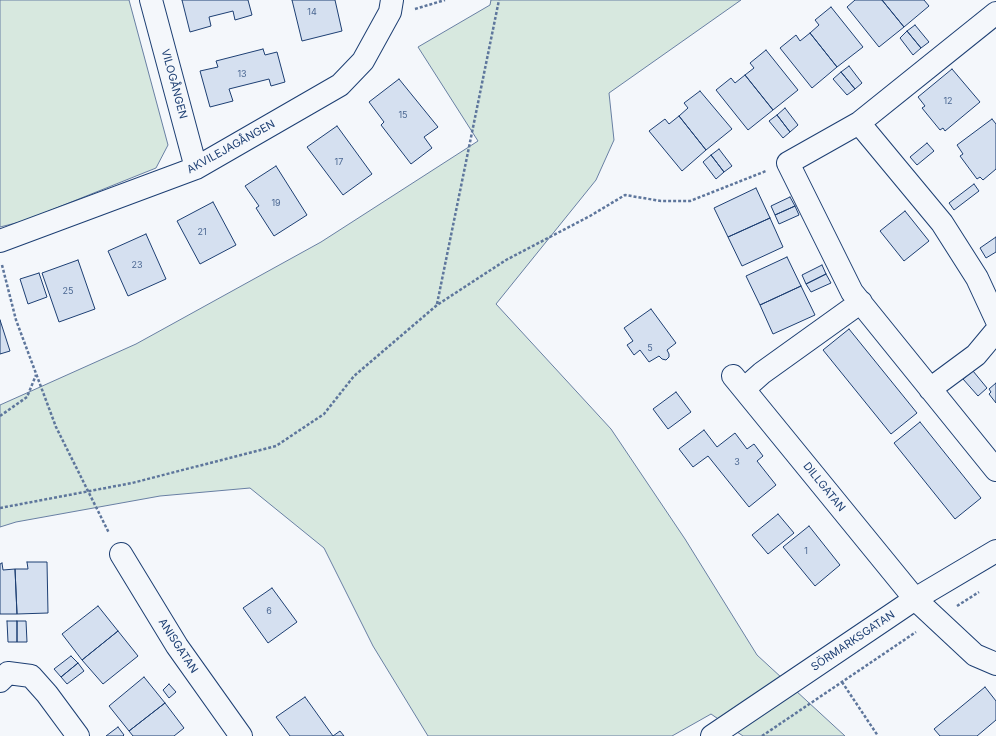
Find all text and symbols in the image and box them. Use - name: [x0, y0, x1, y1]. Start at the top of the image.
- house number: 14: [307, 7, 317, 17]
- street label: VILOGÅNGEN: [158, 48, 190, 120]
- house number: 13: [237, 69, 247, 79]
- house number: 12: [943, 96, 953, 106]
- house number: 15: [398, 110, 408, 120]
- street label: AKVILEJAGÅNGEN: [185, 117, 277, 177]
- house number: 17: [335, 157, 343, 167]
- house number: 19: [271, 198, 281, 208]
- house number: 21: [197, 227, 207, 237]
- house number: 23: [131, 260, 143, 270]
- house number: 25: [63, 286, 73, 296]
- house number: 5: [647, 343, 653, 353]
- house number: 3: [734, 457, 740, 467]
- street label: DILLGATAN: [800, 460, 848, 514]
- house number: 1: [804, 546, 808, 556]
- house number: 6: [266, 606, 272, 616]
- street label: SÖRMARKSGATAN: [809, 608, 897, 674]
- street label: ANISGATAN: [155, 616, 201, 676]

